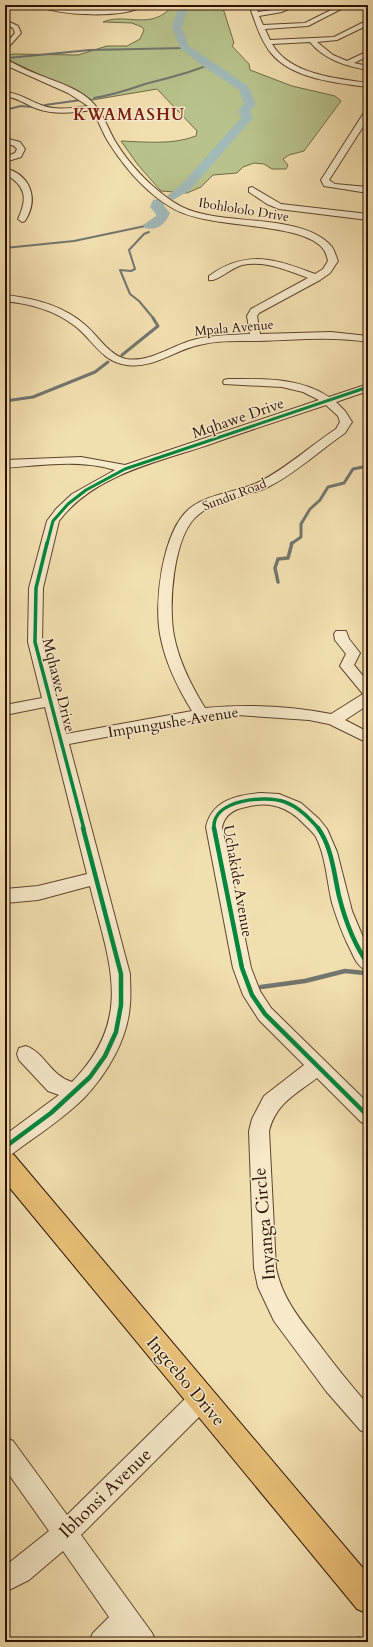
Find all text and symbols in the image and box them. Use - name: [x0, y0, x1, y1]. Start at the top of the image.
- district label: KWAMASHU: [73, 104, 185, 126]
- street label: Ibohlololo Drive: [197, 194, 291, 226]
- street label: Mpala Avenue: [194, 316, 274, 340]
- street label: Mqhawe Drive: [189, 393, 287, 443]
- street label: Sundu Road: [200, 474, 269, 515]
- street label: Mqhawe Drive: [38, 636, 80, 734]
- street label: Impungushe Avenue: [106, 702, 240, 742]
- street label: Uchakide Avenue: [218, 823, 258, 939]
- street label: Inyanga Circle: [247, 1167, 282, 1281]
- street label: Ingcebo Drive: [140, 1331, 231, 1432]
- street label: Ibhonsi Avenue: [54, 1443, 157, 1544]

